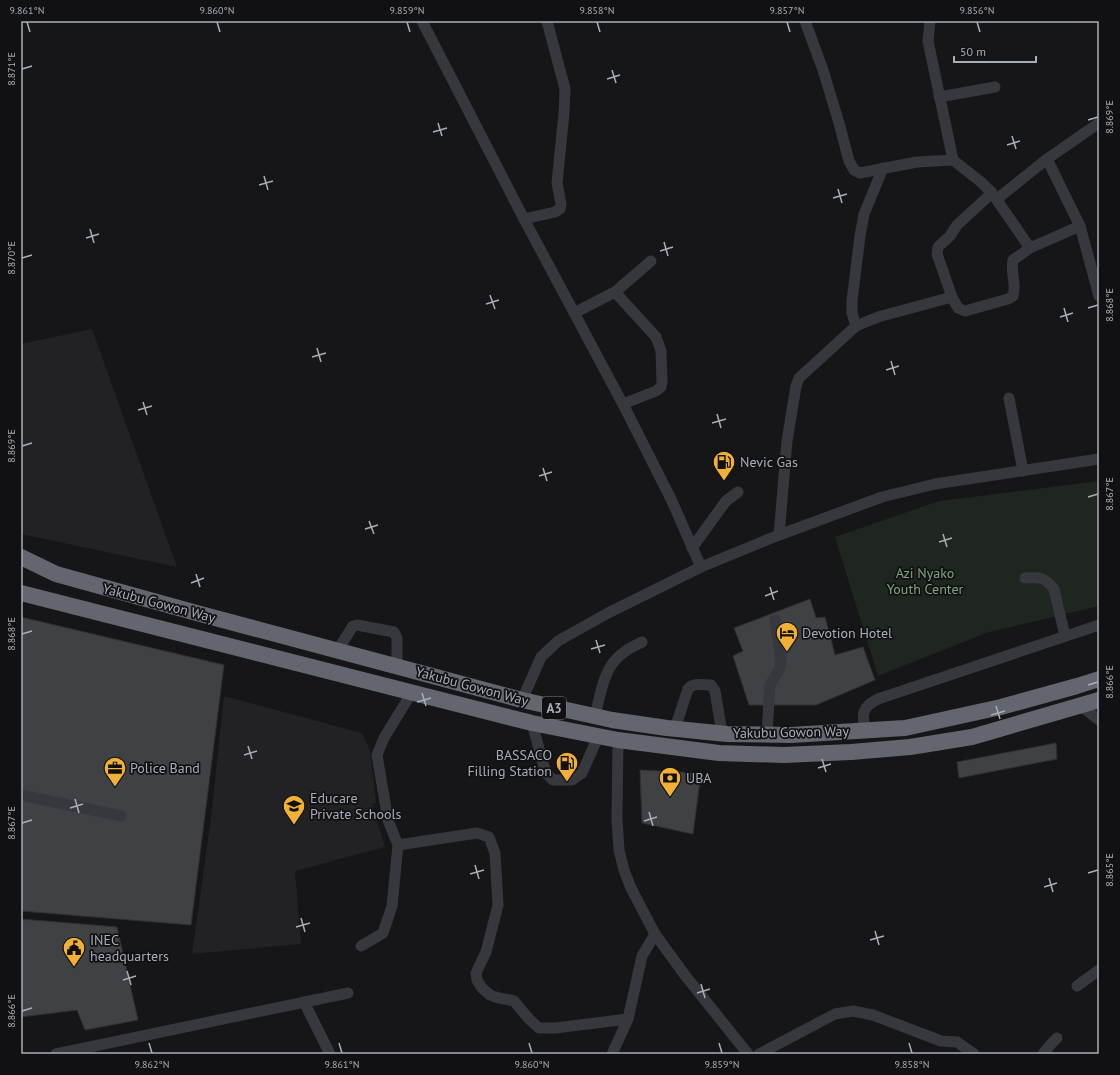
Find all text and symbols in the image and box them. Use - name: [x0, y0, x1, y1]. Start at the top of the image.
- text: 9.861°N: [10, 4, 44, 17]
- text: 9.860°N: [200, 4, 234, 17]
- text: 9.859°N: [390, 4, 424, 17]
- text: 9.858°N: [580, 4, 614, 17]
- text: 9.857°N: [770, 4, 804, 17]
- text: 9.856°N: [960, 4, 994, 17]
- scale bar: [954, 38, 1036, 64]
- text: 50 m: [960, 44, 986, 59]
- text: 8.871°E: [5, 52, 18, 86]
- text: 8.869°E: [1103, 100, 1116, 134]
- text: 8.870°E: [5, 241, 18, 275]
- text: 8.868°E: [1103, 288, 1116, 322]
- text: 8.869°E: [5, 429, 18, 463]
- fuel station icon: Nevic Gas: [711, 449, 737, 482]
- place label: Nevic Gas: [740, 453, 798, 471]
- text: 8.867°E: [1103, 477, 1116, 511]
- park label: Azi Nyako Youth Center: [887, 564, 964, 598]
- street label: Yakubu Gowon Way: [101, 579, 218, 627]
- text: 8.868°E: [5, 617, 18, 651]
- hotel icon: Devotion Hotel: [774, 620, 800, 653]
- place label: Devotion Hotel: [802, 624, 892, 642]
- street label: Yakubu Gowon Way: [414, 662, 531, 710]
- text: 8.866°E: [1103, 665, 1116, 699]
- road number: A3: [542, 697, 566, 719]
- street label: Yakubu Gowon Way: [733, 722, 850, 742]
- place label: BASSACO Filling Station: [467, 746, 552, 780]
- fuel station icon: BASSACO Filling Station: [554, 750, 580, 783]
- office icon: Police Band: [102, 755, 128, 788]
- place label: Police Band: [130, 759, 200, 777]
- bank icon: UBA: [657, 765, 683, 798]
- place label: UBA: [686, 769, 712, 787]
- place label: Educare Private Schools: [310, 789, 401, 823]
- school or university icon: Educare Private Schools: [281, 793, 307, 826]
- text: 8.867°E: [5, 806, 18, 840]
- text: 8.865°E: [1103, 853, 1116, 887]
- place label: INEC headquarters: [90, 931, 169, 965]
- public building icon: INEC headquarters: [61, 935, 87, 968]
- text: 8.866°E: [5, 994, 18, 1028]
- text: 9.862°N: [135, 1058, 169, 1071]
- text: 9.861°N: [325, 1058, 359, 1071]
- text: 9.860°N: [515, 1058, 549, 1071]
- text: 9.859°N: [705, 1058, 739, 1071]
- text: 9.858°N: [895, 1058, 929, 1071]

